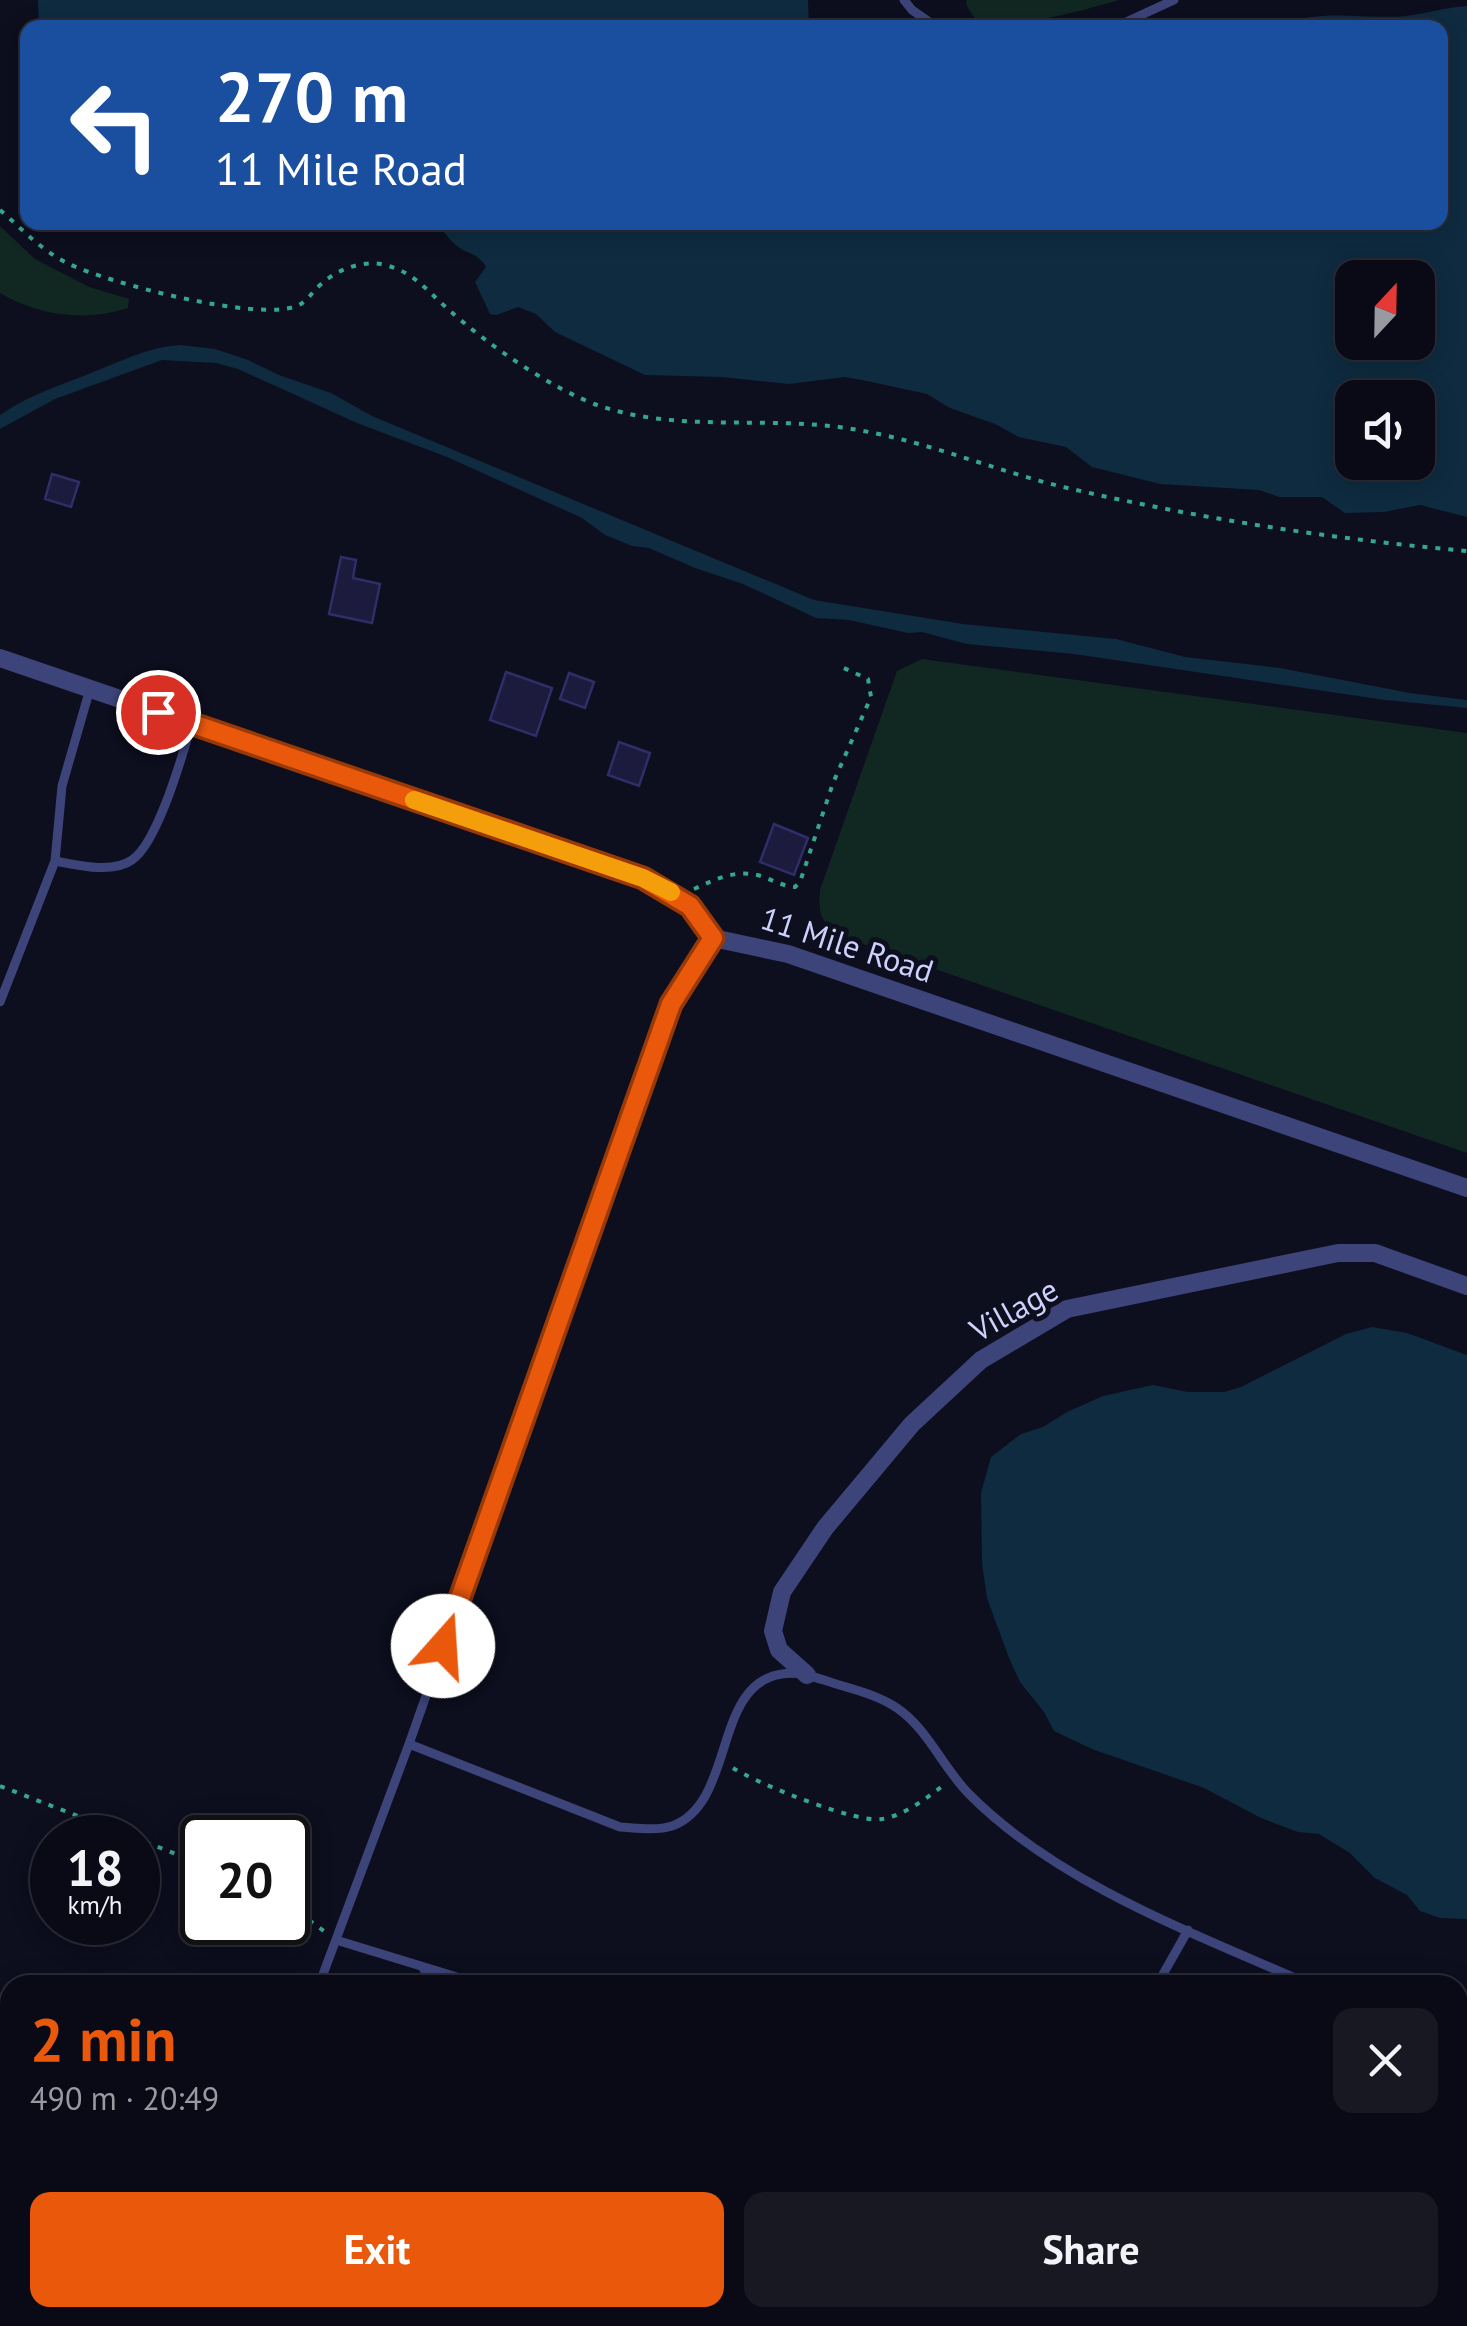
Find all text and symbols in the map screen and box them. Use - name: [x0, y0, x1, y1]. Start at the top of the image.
- text: 270 m: [215, 51, 408, 141]
- icon: left: [50, 60, 180, 190]
- text: 11 Mile Road: [215, 139, 467, 197]
- north arrow: [1335, 260, 1435, 360]
- map controls: [1335, 260, 1435, 480]
- button: sound: [1335, 380, 1435, 480]
- pin: [116, 670, 201, 755]
- icon: arrive: [131, 685, 186, 740]
- street label: 11 Mile Road: [756, 896, 939, 992]
- street label: Village: [961, 1268, 1065, 1351]
- position arrow: [391, 1594, 495, 1698]
- speed limit sign: 20: [180, 1815, 310, 1945]
- text: 18: [67, 1835, 123, 1900]
- text: km/h: [68, 1889, 122, 1921]
- text: 2 min: [30, 2000, 176, 2078]
- button: close: [1333, 2008, 1438, 2113]
- text: 490 m · 20:49: [30, 2077, 219, 2119]
- button: Exit: [30, 2192, 724, 2307]
- button: Share: [744, 2192, 1438, 2307]

